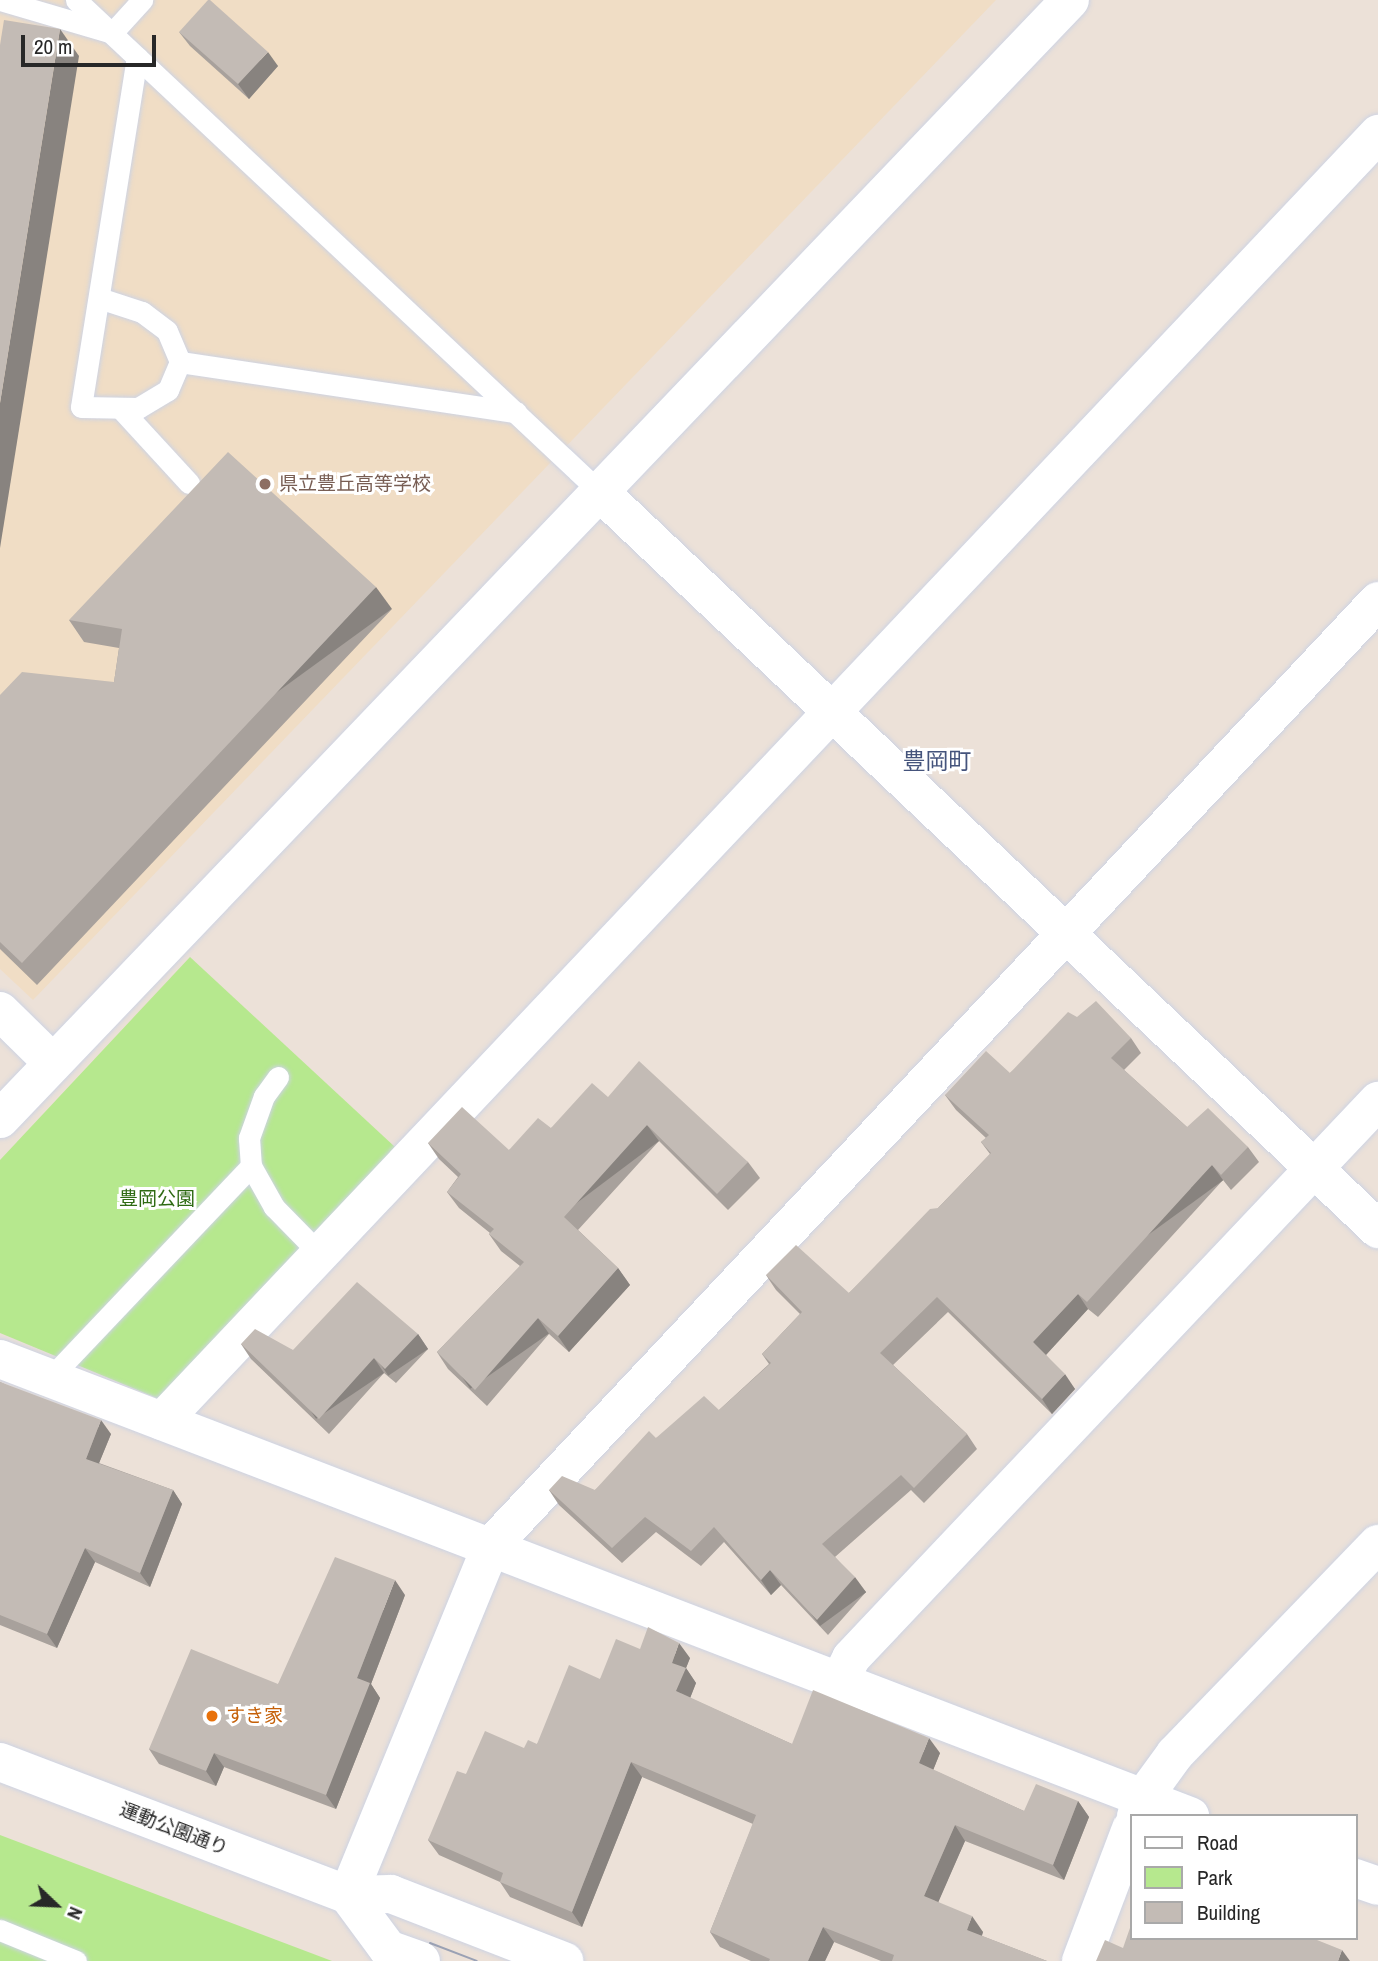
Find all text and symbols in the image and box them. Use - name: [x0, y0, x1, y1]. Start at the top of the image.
- scale bar: [24, 21, 159, 65]
- text: 20 m: [34, 32, 72, 61]
- place label: 県立豊丘高等学校: [279, 473, 431, 495]
- marker: 県立豊丘高等学校: [257, 476, 273, 492]
- district label: 豊岡町: [903, 747, 971, 775]
- park label: 豊岡公園: [119, 1188, 195, 1210]
- place label: すき家: [226, 1705, 283, 1727]
- marker: すき家: [204, 1708, 220, 1724]
- street label: 運動公園通り: [117, 1798, 231, 1860]
- legend: [1130, 1814, 1357, 1940]
- text: Road: [1197, 1828, 1238, 1857]
- text: Park: [1197, 1863, 1232, 1892]
- north arrow: [21, 1870, 91, 1940]
- text: Building: [1197, 1898, 1260, 1927]
- text: N: [61, 1903, 89, 1923]

